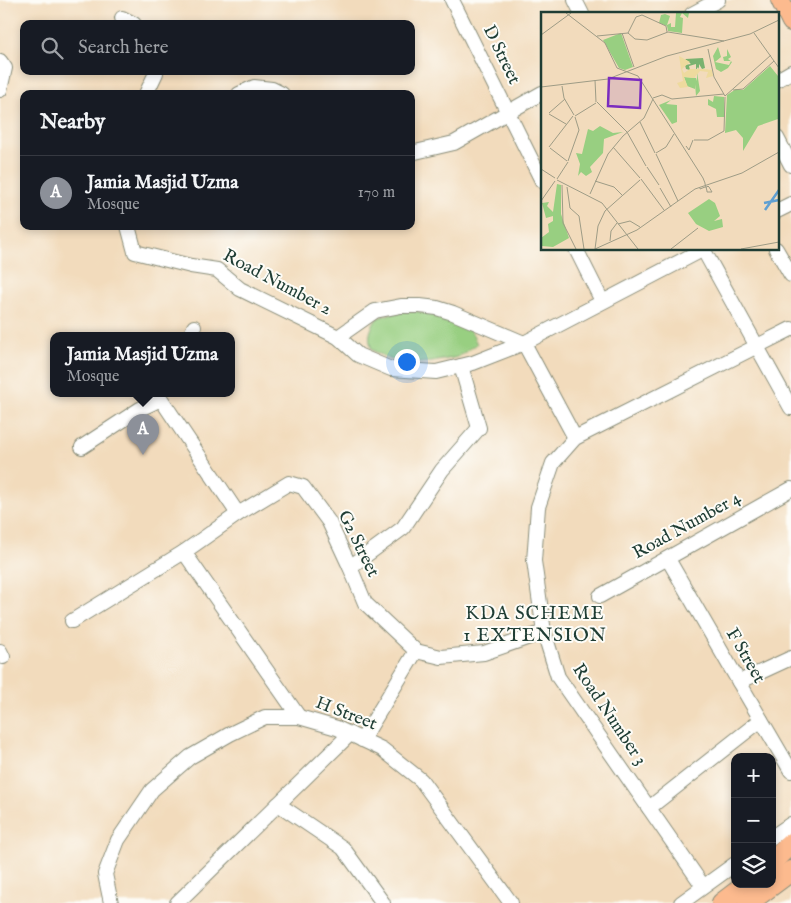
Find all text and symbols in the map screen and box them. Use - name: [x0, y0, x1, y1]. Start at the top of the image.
- inset map: [541, 12, 778, 250]
- search box: [20, 20, 415, 75]
- street label: D Street: [477, 22, 525, 88]
- icon: search: [38, 34, 66, 62]
- text: Search here: [78, 36, 169, 60]
- text: Nearby: [40, 109, 105, 136]
- text: Jamia Masjid Uzma: [87, 171, 238, 195]
- text: A: [51, 183, 61, 203]
- text: 170 m: [358, 183, 395, 203]
- text: Mosque: [87, 195, 140, 215]
- street label: Road Number 2: [219, 245, 335, 321]
- popup: [50, 332, 235, 397]
- text: Jamia Masjid Uzma: [67, 343, 218, 367]
- your location: [394, 349, 420, 375]
- text: Mosque: [67, 367, 119, 387]
- pin: A: [127, 414, 159, 455]
- street label: Road Number 4: [629, 487, 745, 565]
- street label: G2 Street: [332, 507, 384, 581]
- district label: KDA SCHEME 1 EXTENSION: [463, 602, 607, 648]
- street label: F Street: [720, 624, 770, 688]
- street label: Road Number 3: [566, 660, 652, 770]
- street label: H Street: [312, 692, 380, 736]
- map controls: [731, 753, 776, 888]
- button: +: [731, 753, 776, 798]
- button: −: [731, 798, 776, 843]
- button: layers: [731, 843, 776, 888]

